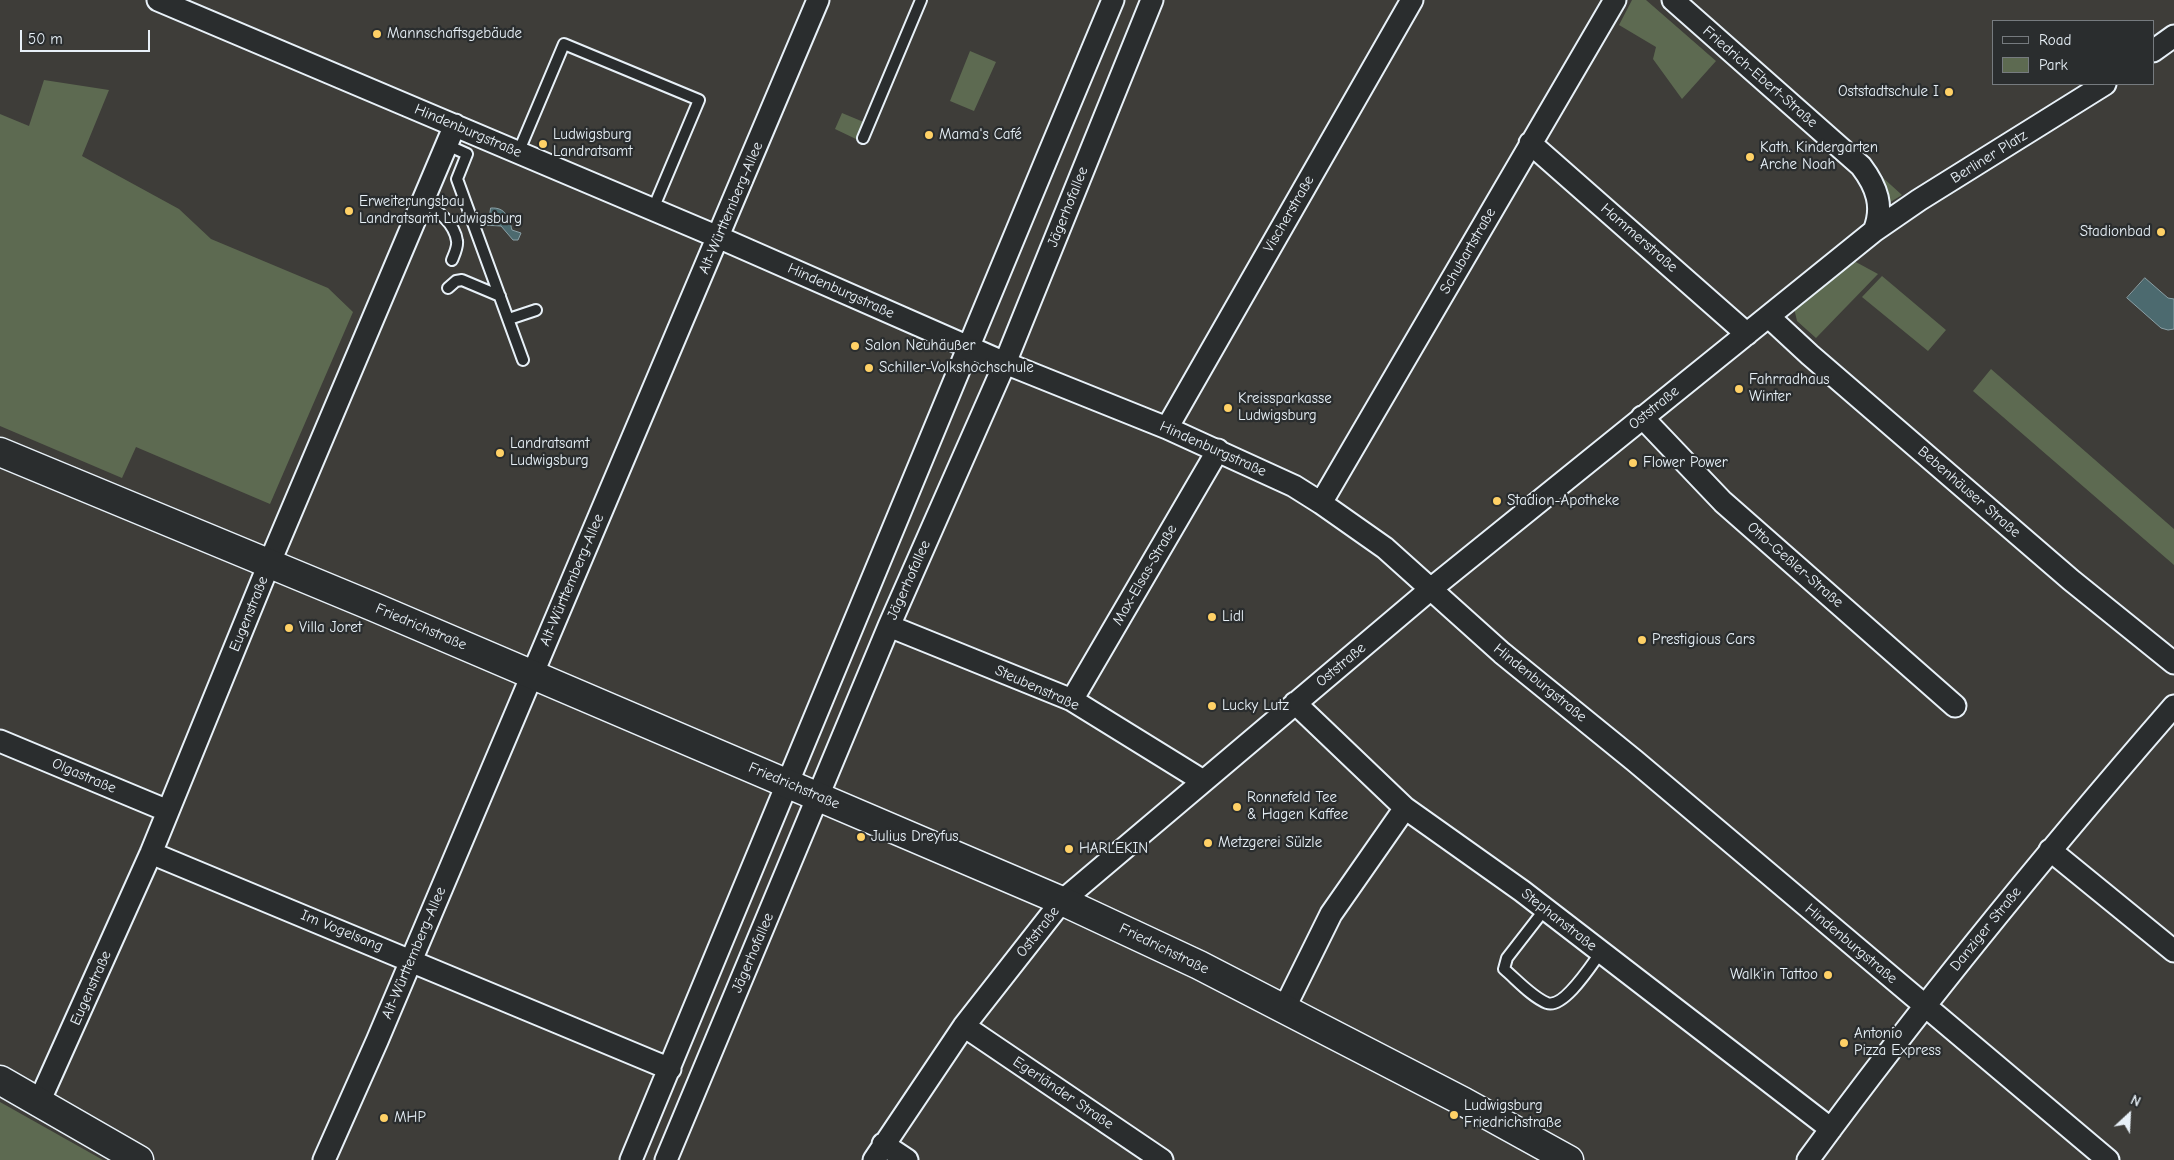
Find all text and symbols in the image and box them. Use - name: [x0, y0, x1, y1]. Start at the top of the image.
- scale bar: [22, 20, 152, 52]
- legend: [1992, 20, 2154, 85]
- street label: Friedrich-Ebert-Straße: [1699, 22, 1821, 132]
- place label: Mannschaftsgebäude: [387, 25, 522, 43]
- marker: Mannschaftsgebäude: [371, 28, 383, 40]
- text: 50 m: [28, 30, 63, 48]
- text: Road: [2039, 31, 2071, 49]
- text: Park: [2039, 56, 2068, 74]
- place label: Oststadtschule I: [1838, 83, 1939, 101]
- marker: Oststadtschule I: [1943, 86, 1955, 98]
- street label: Hindenburgstraße: [412, 100, 524, 162]
- place label: Ludwigsburg Landratsamt: [553, 126, 633, 161]
- place label: Mama's Café: [939, 126, 1022, 144]
- street label: Berliner Platz: [1948, 126, 2030, 188]
- marker: Mama's Café: [923, 129, 935, 141]
- marker: Ludwigsburg Landratsamt: [537, 138, 549, 150]
- street label: Alt-Württemberg-Allee: [695, 139, 767, 277]
- place label: Kath. Kindergarten Arche Noah: [1760, 139, 1878, 174]
- marker: Kath. Kindergarten Arche Noah: [1744, 151, 1756, 163]
- street label: Jägerhofallee: [1044, 164, 1092, 250]
- street label: Vischerstraße: [1260, 172, 1318, 256]
- place label: Erweiterungsbau Landratsamt Ludwigsburg: [359, 193, 522, 228]
- street label: Hammerstraße: [1597, 200, 1681, 276]
- marker: Erweiterungsbau Landratsamt Ludwigsburg: [343, 205, 355, 217]
- street label: Schubartstraße: [1436, 205, 1500, 297]
- place label: Stadionbad: [2080, 223, 2151, 241]
- marker: Stadionbad: [2155, 226, 2167, 238]
- street label: Hindenburgstraße: [785, 259, 897, 323]
- place label: Salon Neuhäußer: [865, 337, 975, 355]
- marker: Salon Neuhäußer: [849, 340, 861, 352]
- place label: Schiller-Volkshochschule: [879, 359, 1034, 377]
- marker: Schiller-Volkshochschule: [863, 362, 875, 374]
- place label: Fahrradhaus Winter: [1749, 371, 1830, 406]
- street label: Oststraße: [1625, 382, 1683, 434]
- marker: Fahrradhaus Winter: [1733, 383, 1745, 395]
- place label: Kreissparkasse Ludwigsburg: [1238, 390, 1332, 425]
- marker: Kreissparkasse Ludwigsburg: [1222, 402, 1234, 414]
- street label: Hindenburgstraße: [1157, 417, 1269, 481]
- place label: Landratsamt Ludwigsburg: [510, 435, 590, 470]
- street label: Bebenhäuser Straße: [1914, 443, 2024, 541]
- marker: Landratsamt Ludwigsburg: [494, 447, 506, 459]
- place label: Flower Power: [1643, 454, 1728, 472]
- marker: Flower Power: [1627, 457, 1639, 469]
- place label: Stadion-Apotheke: [1507, 492, 1619, 510]
- marker: Stadion-Apotheke: [1491, 495, 1503, 507]
- street label: Alt-Württemberg-Allee: [536, 511, 608, 649]
- street label: Otto-Geßler-Straße: [1743, 518, 1847, 612]
- street label: Max-Elsas-Straße: [1109, 521, 1181, 629]
- street label: Jägerhofallee: [883, 537, 935, 623]
- street label: Eugenstraße: [226, 574, 272, 654]
- street label: Friedrichstraße: [373, 600, 469, 654]
- place label: Lidl: [1222, 608, 1244, 626]
- marker: Lidl: [1206, 611, 1218, 623]
- place label: Villa Joret: [299, 619, 362, 637]
- marker: Villa Joret: [283, 622, 295, 634]
- place label: Prestigious Cars: [1652, 631, 1755, 649]
- marker: Prestigious Cars: [1636, 634, 1648, 646]
- street label: Oststraße: [1312, 639, 1370, 691]
- street label: Hindenburgstraße: [1490, 640, 1590, 726]
- street label: Steubenstraße: [992, 661, 1082, 715]
- place label: Lucky Lutz: [1222, 697, 1289, 715]
- marker: Lucky Lutz: [1206, 700, 1218, 712]
- street label: Olgastraße: [49, 754, 119, 798]
- street label: Friedrichstraße: [746, 759, 842, 813]
- place label: Ronnefeld Tee & Hagen Kaffee: [1247, 789, 1348, 824]
- marker: Ronnefeld Tee & Hagen Kaffee: [1231, 801, 1243, 813]
- place label: Julius Dreyfus: [871, 828, 959, 846]
- marker: Julius Dreyfus: [855, 831, 867, 843]
- place label: Metzgerei Sülzle: [1218, 834, 1322, 852]
- marker: Metzgerei Sülzle: [1202, 837, 1214, 849]
- place label: HARLEKIN: [1079, 840, 1148, 858]
- marker: HARLEKIN: [1063, 843, 1075, 855]
- street label: Danziger Straße: [1947, 883, 2025, 975]
- street label: Alt-Württemberg-Allee: [378, 884, 450, 1022]
- street label: Stephanstraße: [1518, 885, 1600, 955]
- street label: Hindenburgstraße: [1801, 900, 1901, 988]
- street label: Oststraße: [1013, 903, 1063, 961]
- street label: Im Vogelsang: [298, 906, 386, 956]
- street label: Jägerhofallee: [728, 910, 778, 996]
- street label: Friedrichstraße: [1116, 920, 1212, 978]
- street label: Eugenstraße: [67, 948, 115, 1028]
- place label: Walk'in Tattoo: [1730, 966, 1818, 984]
- marker: Walk'in Tattoo: [1822, 969, 1834, 981]
- place label: Antonio Pizza Express: [1854, 1025, 1941, 1060]
- marker: Antonio Pizza Express: [1838, 1037, 1850, 1049]
- street label: Egerländer Straße: [1009, 1053, 1117, 1133]
- north arrow: [2104, 1090, 2154, 1140]
- text: N: [2128, 1091, 2143, 1111]
- place label: Ludwigsburg Friedrichstraße: [1464, 1097, 1561, 1132]
- place label: MHP: [394, 1109, 426, 1127]
- marker: Ludwigsburg Friedrichstraße: [1448, 1109, 1460, 1121]
- marker: MHP: [378, 1112, 390, 1124]

